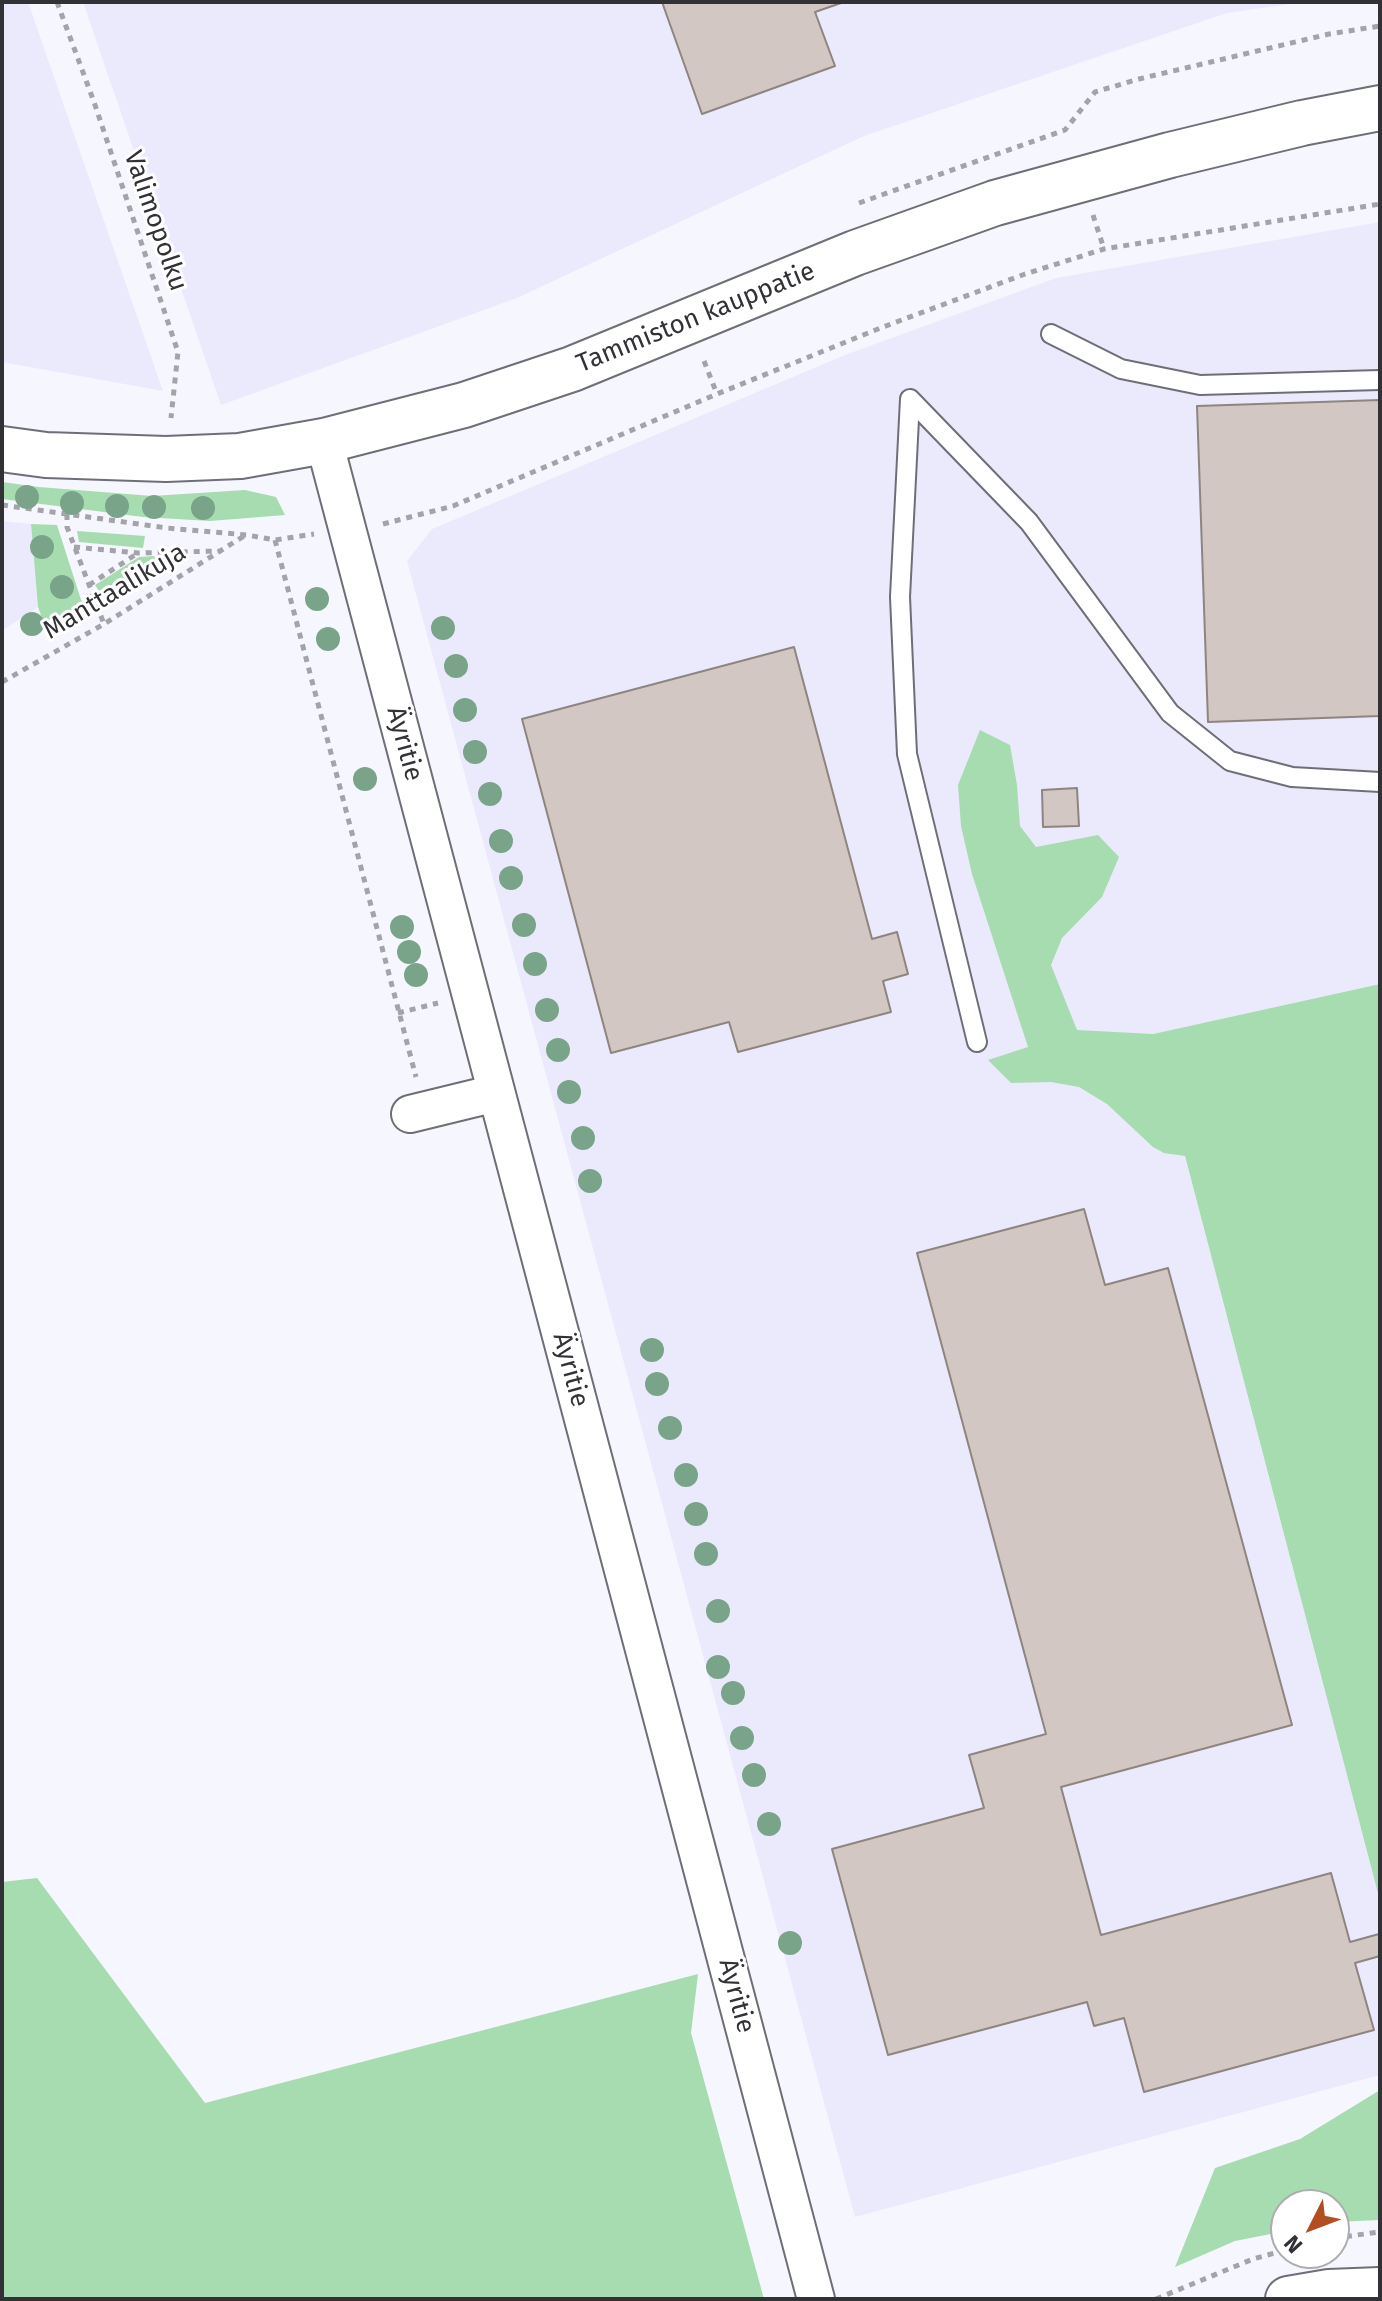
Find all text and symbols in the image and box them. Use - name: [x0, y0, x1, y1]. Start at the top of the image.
- street label: Valimopolku: [116, 147, 194, 295]
- street label: Tammiston kauppatie: [572, 256, 820, 380]
- street label: Manttaalikuja: [38, 537, 192, 647]
- street label: Äyritie: [379, 703, 429, 785]
- street label: Äyritie: [545, 1329, 595, 1411]
- street label: Äyritie: [711, 1955, 761, 2037]
- north arrow: [1270, 2189, 1350, 2269]
- text: N: [1278, 2230, 1308, 2259]

